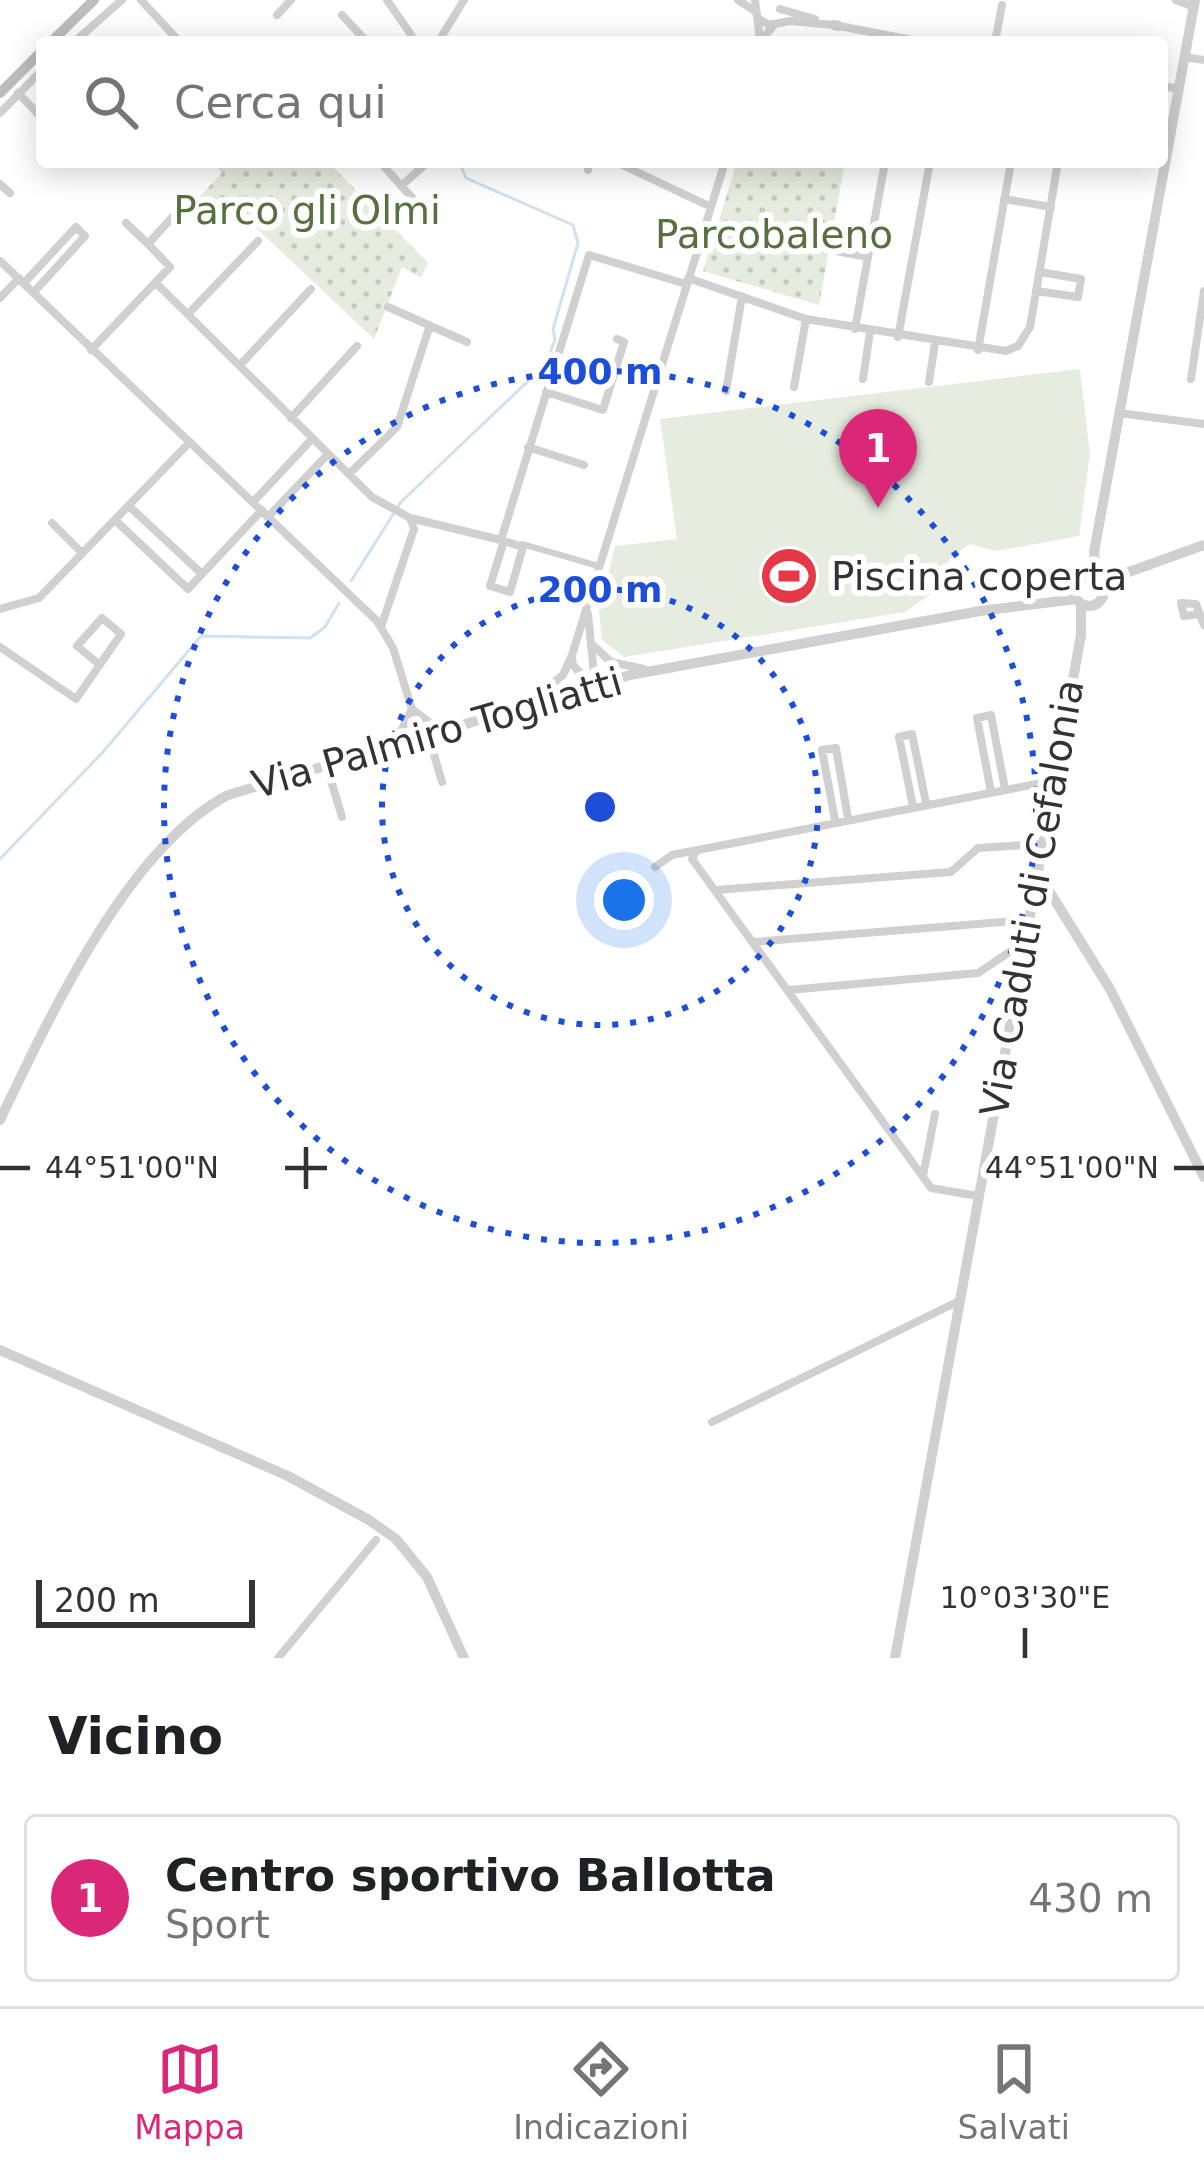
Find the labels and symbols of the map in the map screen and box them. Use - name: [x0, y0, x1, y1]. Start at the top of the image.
- park label: Parco gli Olmi: [173, 188, 441, 233]
- park label: Parcobaleno: [655, 212, 893, 257]
- text: 400 m: [537, 351, 663, 392]
- pin: 1: [839, 409, 917, 508]
- sports icon: Piscina coperta: [758, 545, 820, 607]
- place label: Piscina coperta: [831, 554, 1127, 599]
- text: 200 m: [537, 569, 663, 610]
- street label: Via Palmiro Togliatti: [247, 659, 627, 807]
- street label: Via Caduti di Cefalonia: [971, 676, 1093, 1120]
- centre of rings: [579, 786, 621, 828]
- your location: [594, 870, 654, 930]
- text: 44°51'00"N: [45, 1150, 219, 1185]
- text: 44°51'00"N: [985, 1150, 1159, 1185]
- scale bar: [36, 1574, 255, 1627]
- text: 10°03'30"E: [940, 1580, 1110, 1615]

